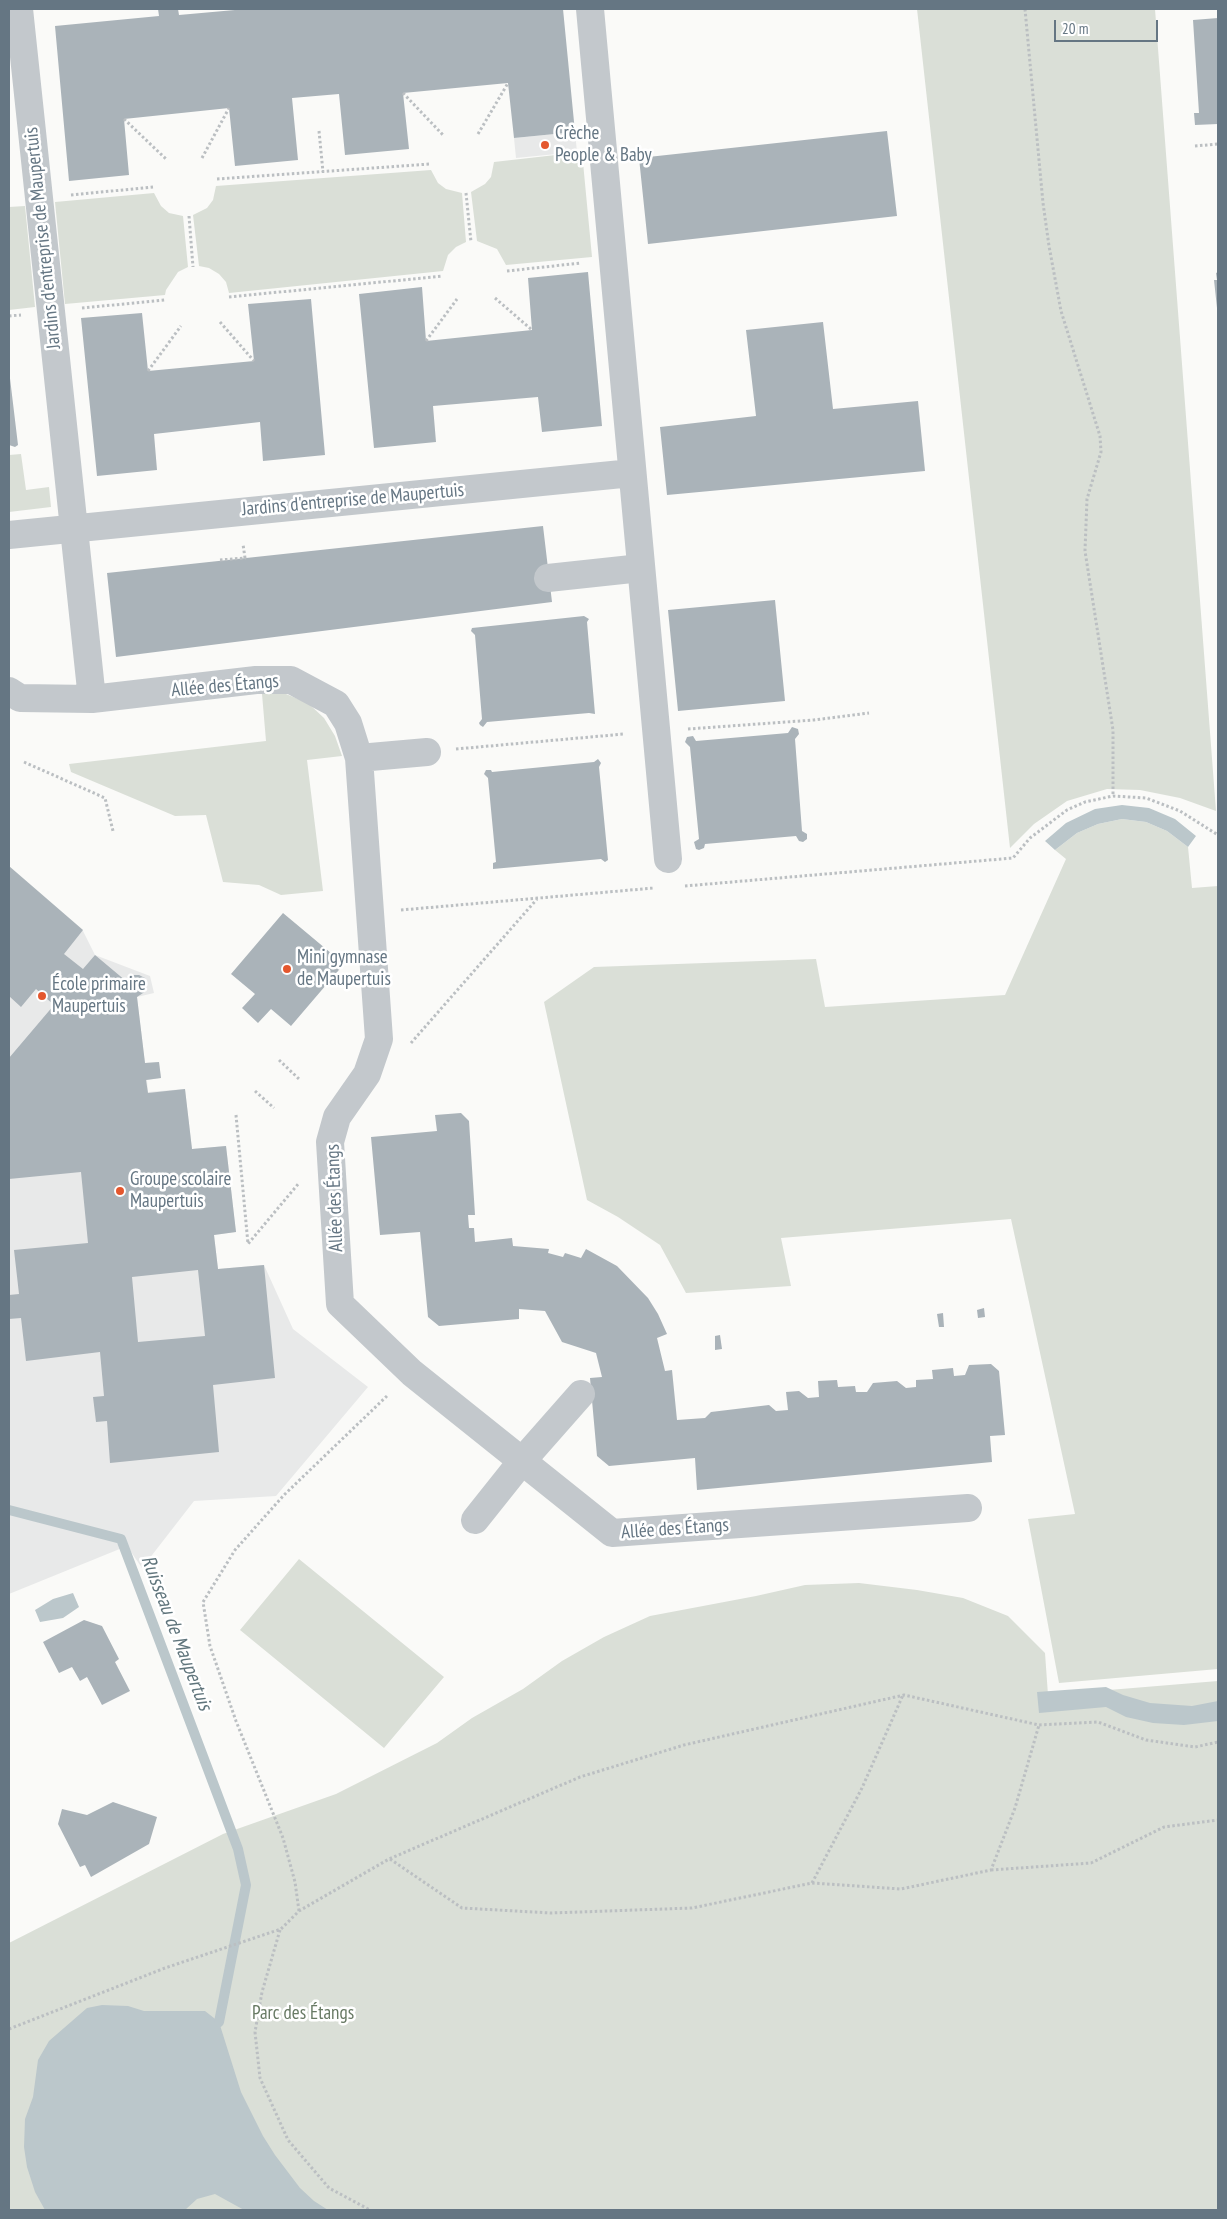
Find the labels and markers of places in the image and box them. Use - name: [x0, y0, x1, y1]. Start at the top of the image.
- place label: Crèche People & Baby: [555, 123, 652, 167]
- marker: Crèche People & Baby: [539, 139, 551, 151]
- place label: Mini gymnase de Maupertuis: [297, 947, 391, 991]
- marker: Mini gymnase de Maupertuis: [281, 963, 293, 975]
- place label: École primaire Maupertuis: [52, 974, 146, 1018]
- marker: École primaire Maupertuis: [36, 990, 48, 1002]
- place label: Groupe scolaire Maupertuis: [130, 1169, 231, 1213]
- marker: Groupe scolaire Maupertuis: [114, 1185, 126, 1197]

